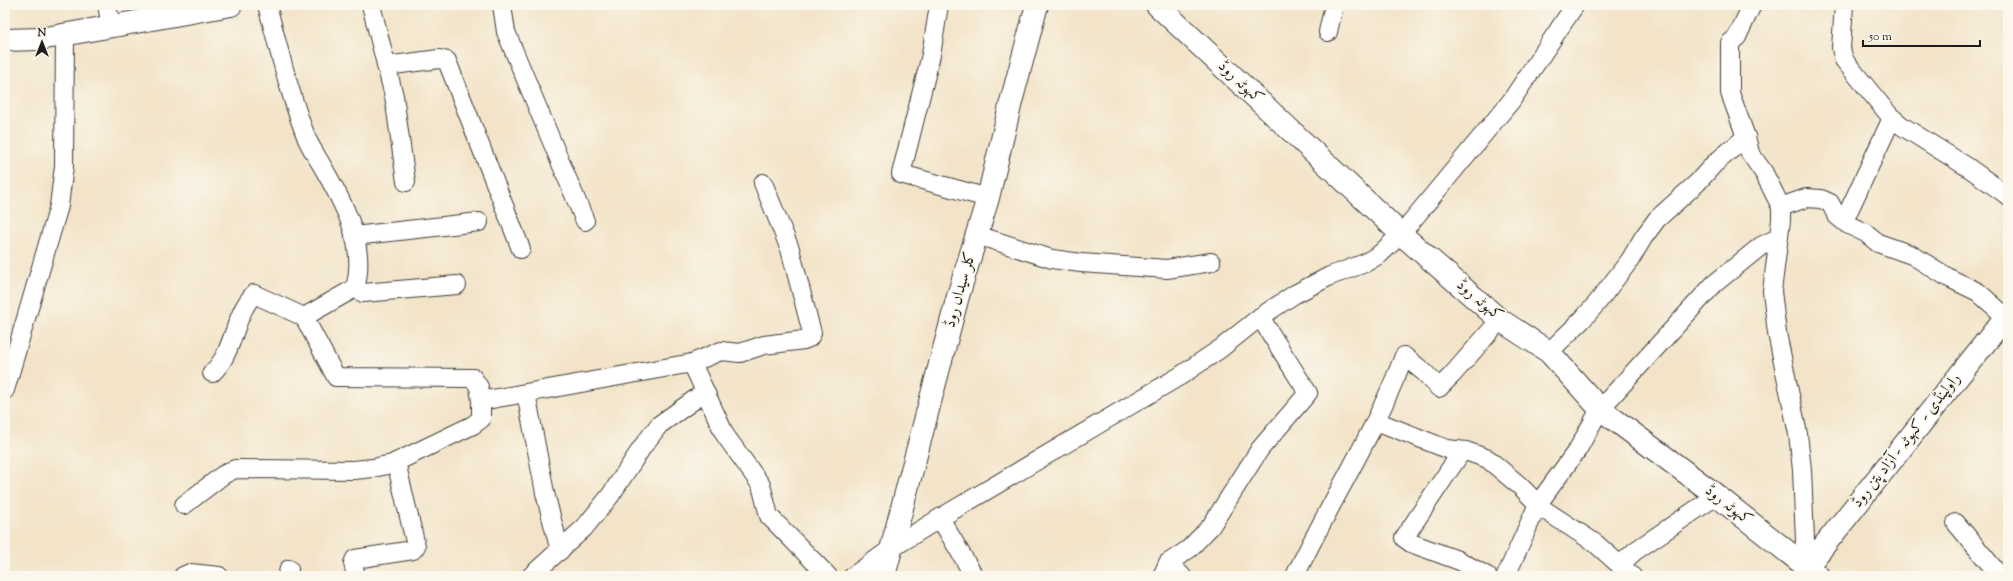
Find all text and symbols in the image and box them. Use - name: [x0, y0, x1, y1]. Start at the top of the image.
- north arrow: [22, 22, 62, 62]
- scale bar: [1863, 22, 1980, 48]
- text: N: [37, 25, 47, 41]
- text: 50 m: [1868, 28, 1892, 46]
- street label: کہوٹہ روڈ: [1212, 56, 1268, 110]
- street label: کلر سیداں روڈ: [939, 249, 983, 331]
- street label: کہوٹہ روڈ: [1450, 274, 1508, 328]
- street label: راولپنڈی - کہوٹہ - آزاد پتن روڈ: [1847, 369, 1967, 513]
- street label: کہوٹہ روڈ: [1699, 480, 1757, 532]

